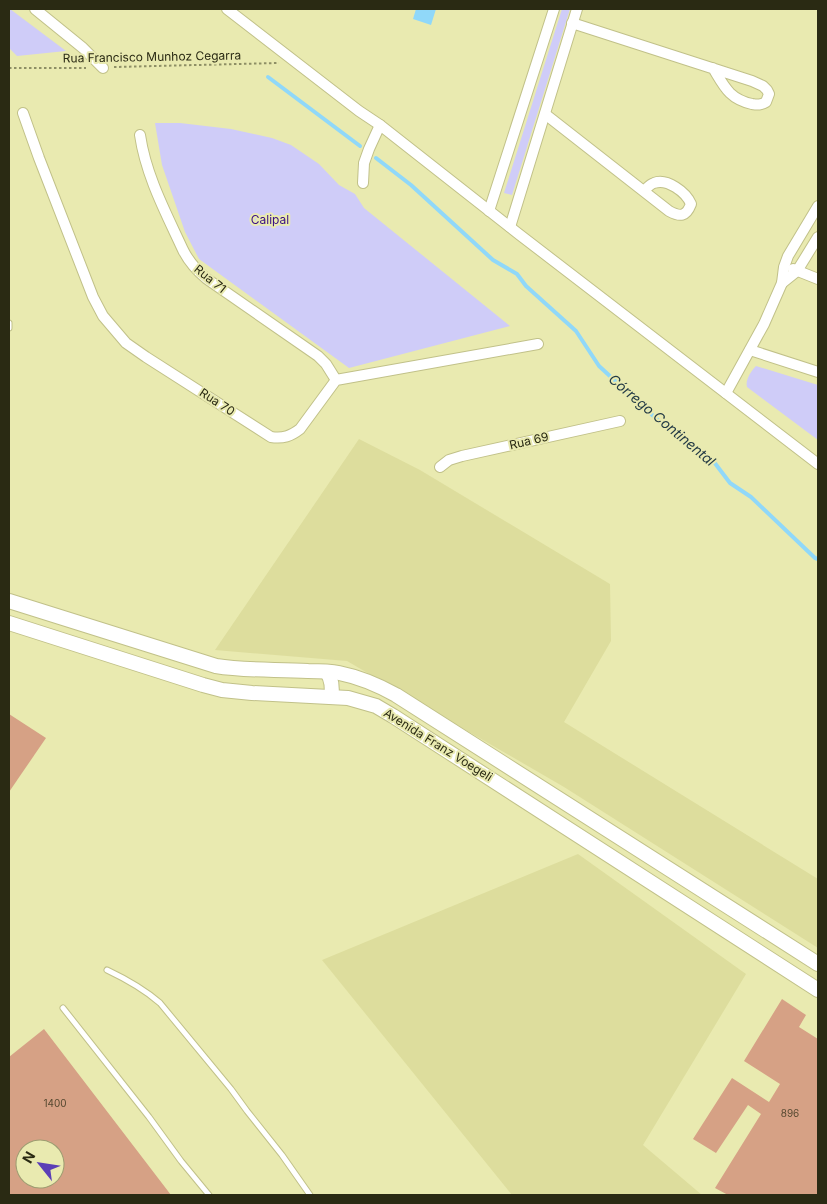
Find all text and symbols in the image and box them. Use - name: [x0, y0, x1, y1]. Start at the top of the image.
- street label: Rua Francisco Munhoz Cegarra: [63, 47, 241, 66]
- park label: Calipal: [251, 212, 289, 227]
- street label: Rua 71: [191, 261, 229, 296]
- water label: Córrego Continental: [605, 370, 720, 470]
- street label: Rua 70: [197, 385, 238, 419]
- street label: Rua 69: [508, 429, 550, 452]
- street label: Avenida Franz Voegeli: [381, 705, 496, 784]
- house number: 1400: [43, 1097, 67, 1109]
- house number: 896: [781, 1107, 799, 1119]
- north arrow: [15, 1139, 65, 1189]
- text: N: [18, 1148, 38, 1166]

